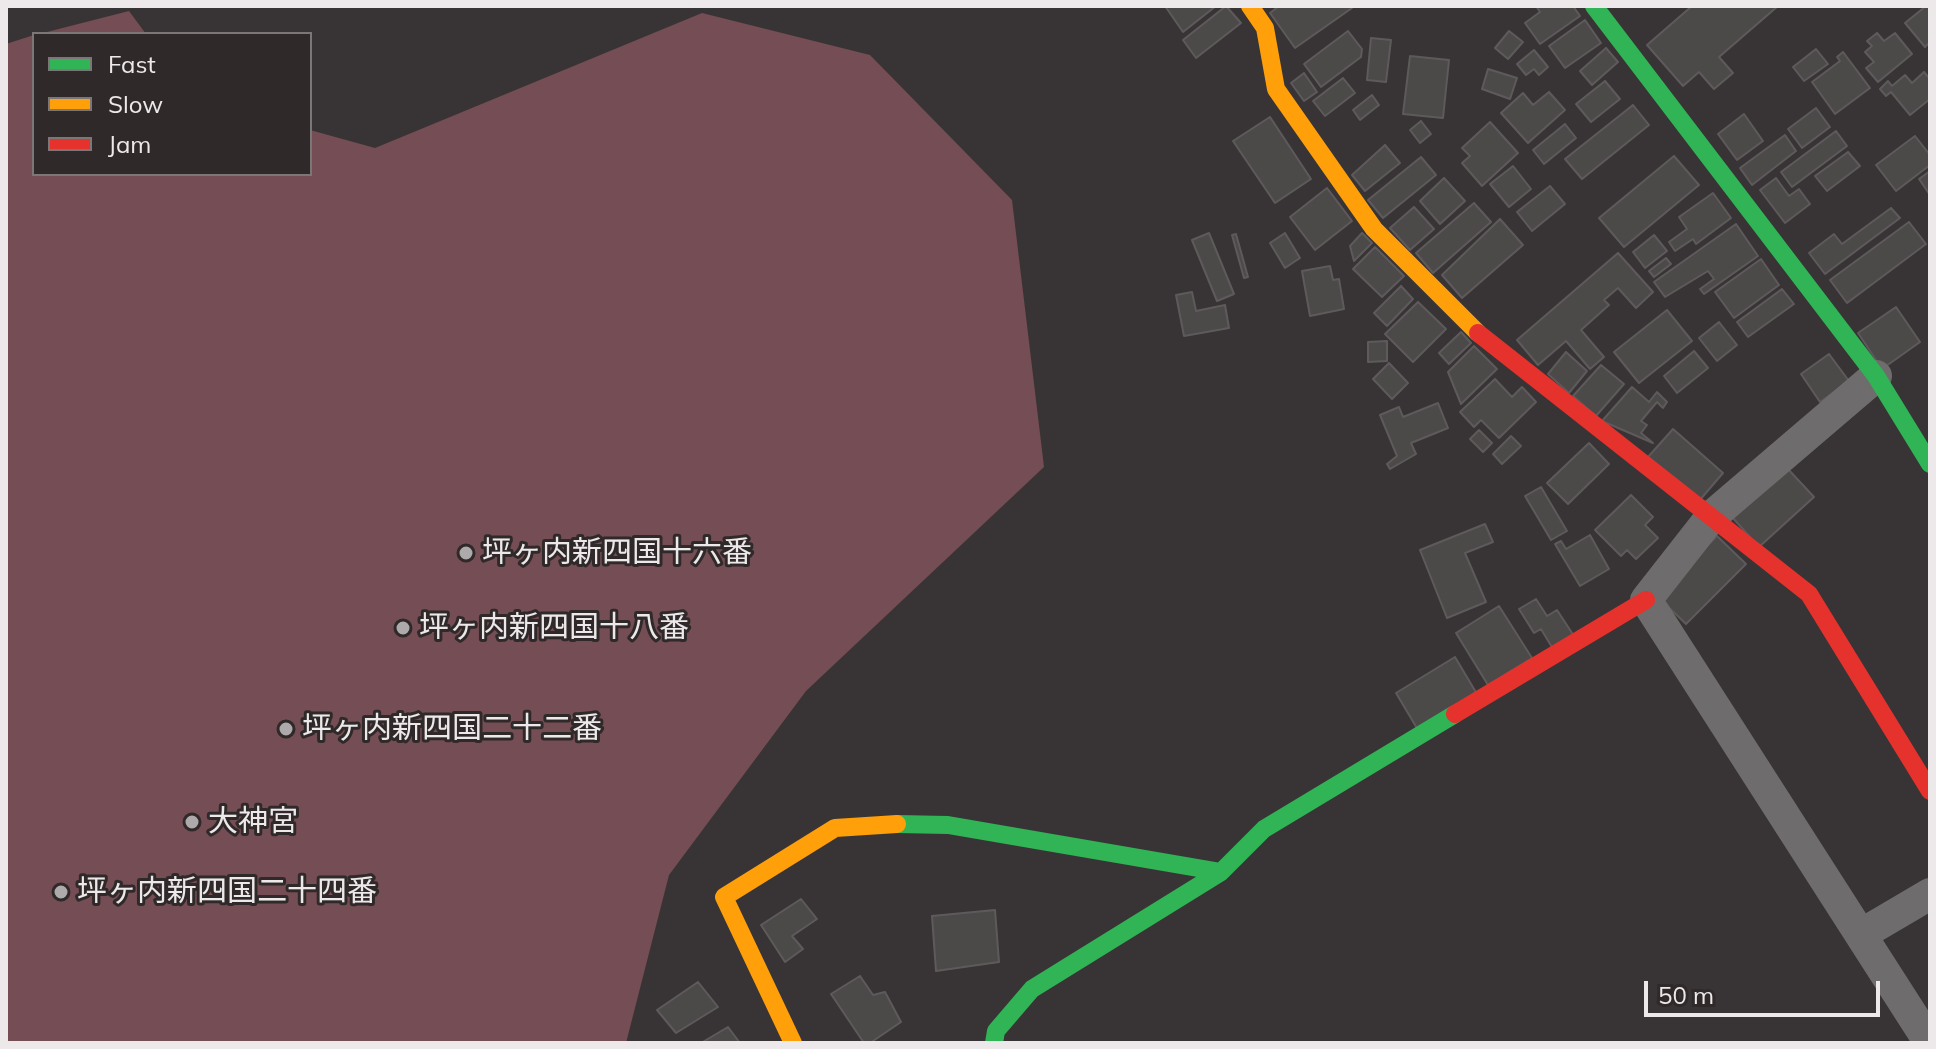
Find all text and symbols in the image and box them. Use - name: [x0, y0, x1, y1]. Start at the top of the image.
- legend: [32, 32, 312, 176]
- text: Fast: [108, 49, 156, 79]
- text: Slow: [108, 89, 163, 119]
- text: Jam: [108, 129, 151, 159]
- place label: 坪ヶ内新四国十六番: [482, 535, 752, 571]
- marker: 坪ヶ内新四国十六番: [457, 544, 475, 562]
- place label: 坪ヶ内新四国十八番: [419, 610, 689, 646]
- marker: 坪ヶ内新四国十八番: [394, 619, 412, 637]
- place label: 坪ヶ内新四国二十二番: [302, 711, 602, 747]
- marker: 坪ヶ内新四国二十二番: [277, 720, 295, 738]
- place label: 大神宮: [208, 804, 298, 840]
- marker: 大神宮: [183, 813, 201, 831]
- place label: 坪ヶ内新四国二十四番: [77, 874, 377, 910]
- marker: 坪ヶ内新四国二十四番: [52, 883, 70, 901]
- scale bar: [1648, 965, 1884, 1015]
- text: 50 m: [1658, 980, 1714, 1010]

